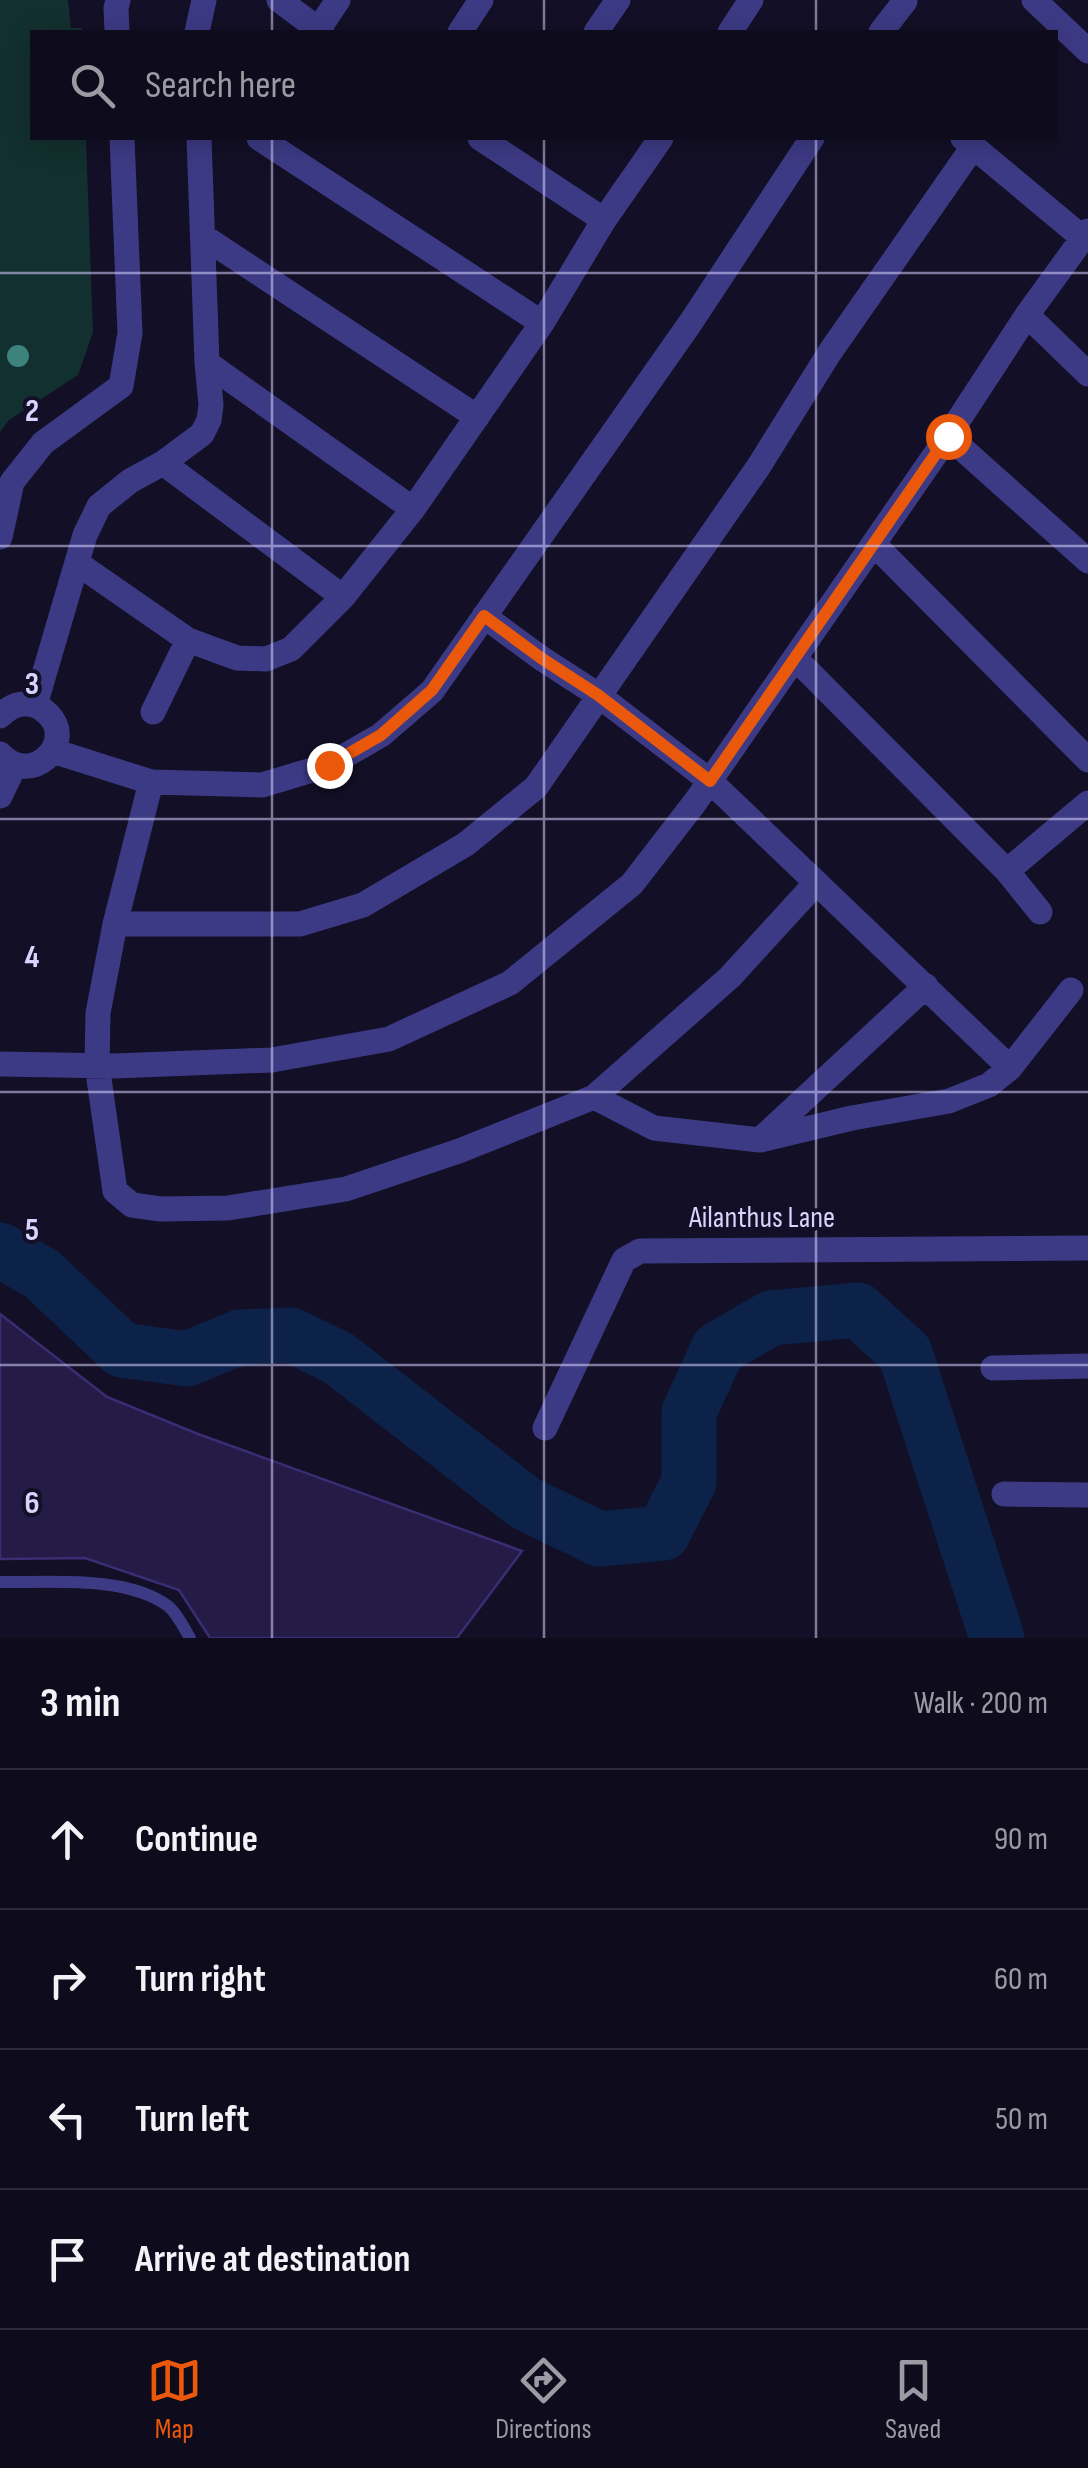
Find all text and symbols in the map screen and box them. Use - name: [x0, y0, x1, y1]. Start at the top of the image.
- search box: [30, 30, 1058, 140]
- icon: search: [65, 58, 120, 113]
- text: Search here: [145, 63, 296, 108]
- text: 2: [25, 392, 39, 431]
- route start: [926, 414, 972, 460]
- text: 3: [25, 665, 39, 704]
- route end: [307, 743, 353, 789]
- text: 4: [25, 938, 40, 977]
- street label: Ailanthus Lane: [688, 1200, 835, 1236]
- text: 5: [25, 1211, 39, 1250]
- text: 6: [24, 1484, 40, 1523]
- text: 3 min: [40, 1678, 120, 1729]
- text: Walk · 200 m: [914, 1684, 1048, 1723]
- icon: ahead: [40, 1812, 95, 1867]
- text: Continue: [135, 1817, 258, 1862]
- text: 90 m: [994, 1820, 1048, 1859]
- icon: right: [40, 1952, 95, 2007]
- text: Turn right: [135, 1957, 266, 2002]
- text: 60 m: [994, 1960, 1048, 1999]
- icon: left: [40, 2092, 95, 2147]
- text: Turn left: [135, 2097, 249, 2142]
- text: 50 m: [995, 2100, 1048, 2139]
- icon: arrive: [40, 2232, 95, 2287]
- text: Arrive at destination: [135, 2237, 410, 2282]
- tab: Map: [147, 2353, 202, 2446]
- tab: Directions: [495, 2353, 592, 2446]
- tab: Saved: [885, 2353, 941, 2446]

